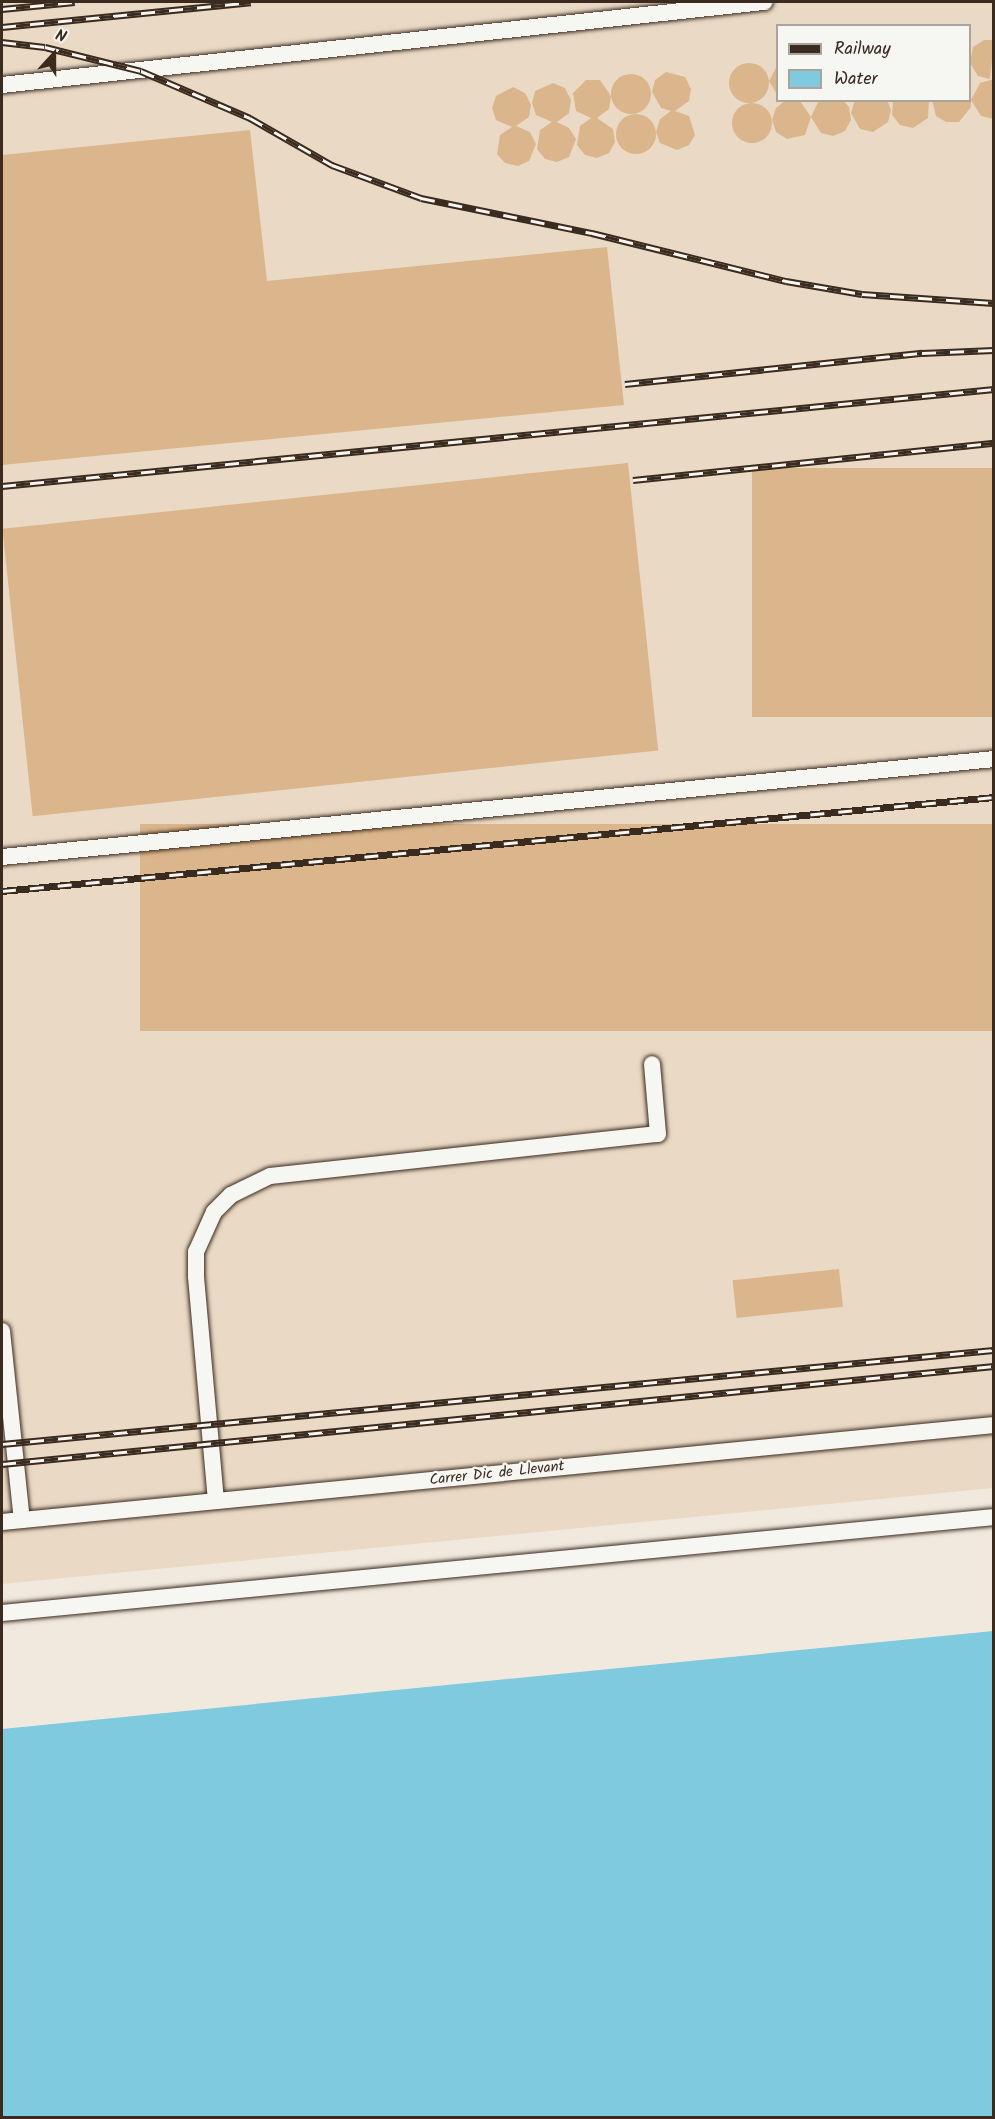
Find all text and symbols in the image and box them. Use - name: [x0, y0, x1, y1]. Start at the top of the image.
- text: N: [51, 23, 70, 50]
- north arrow: [24, 24, 84, 84]
- legend: [776, 24, 971, 102]
- text: Railway: [834, 35, 891, 64]
- text: Water: [834, 65, 878, 94]
- street label: Carrer Dic de Llevant: [429, 1458, 565, 1490]

